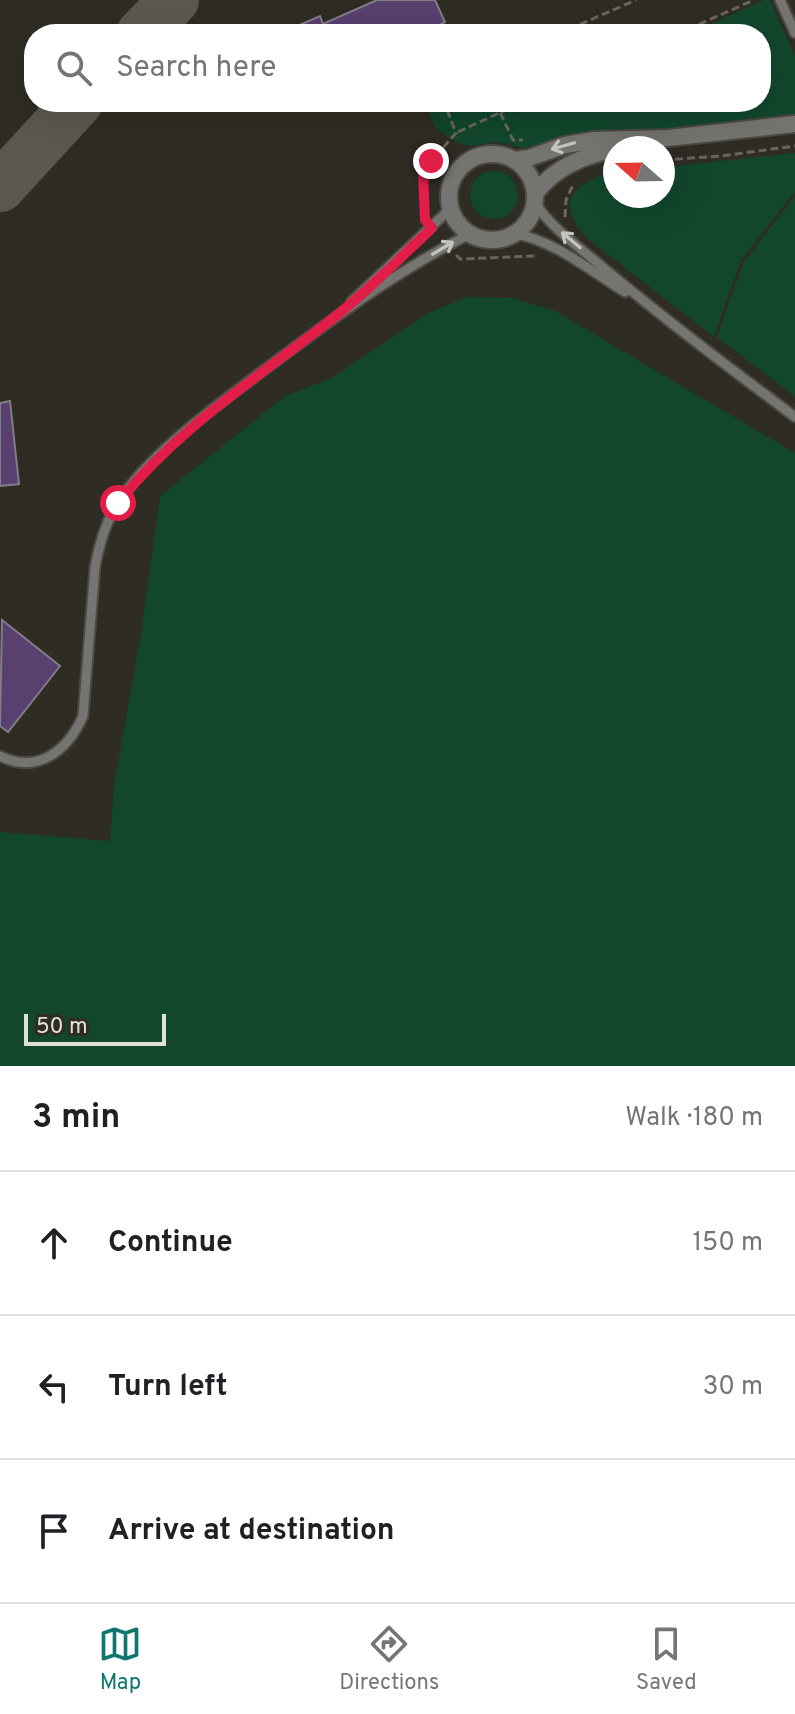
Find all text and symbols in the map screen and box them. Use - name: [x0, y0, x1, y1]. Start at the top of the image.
- search box: [24, 24, 771, 112]
- icon: search: [52, 46, 96, 90]
- text: Search here: [116, 50, 276, 87]
- north arrow: [603, 136, 675, 208]
- one-way arrow: [550, 139, 576, 154]
- route end: [413, 143, 449, 179]
- one-way arrow: [561, 231, 582, 249]
- one-way arrow: [431, 240, 454, 256]
- route start: [100, 485, 136, 521]
- scale bar: [24, 1010, 166, 1046]
- text: 50 m: [36, 1014, 88, 1041]
- text: 3 min: [32, 1097, 120, 1140]
- text: Walk · 180 m: [625, 1102, 763, 1135]
- icon: ahead: [32, 1221, 76, 1265]
- text: Continue: [108, 1225, 233, 1262]
- text: 150 m: [692, 1227, 763, 1260]
- icon: left: [32, 1365, 76, 1409]
- text: Turn left: [108, 1369, 228, 1406]
- text: 30 m: [703, 1371, 763, 1404]
- icon: arrive: [32, 1509, 76, 1553]
- text: Arrive at destination: [108, 1513, 394, 1550]
- tab: Map: [98, 1622, 142, 1697]
- tab: Directions: [339, 1622, 439, 1697]
- tab: Saved: [636, 1622, 697, 1697]

